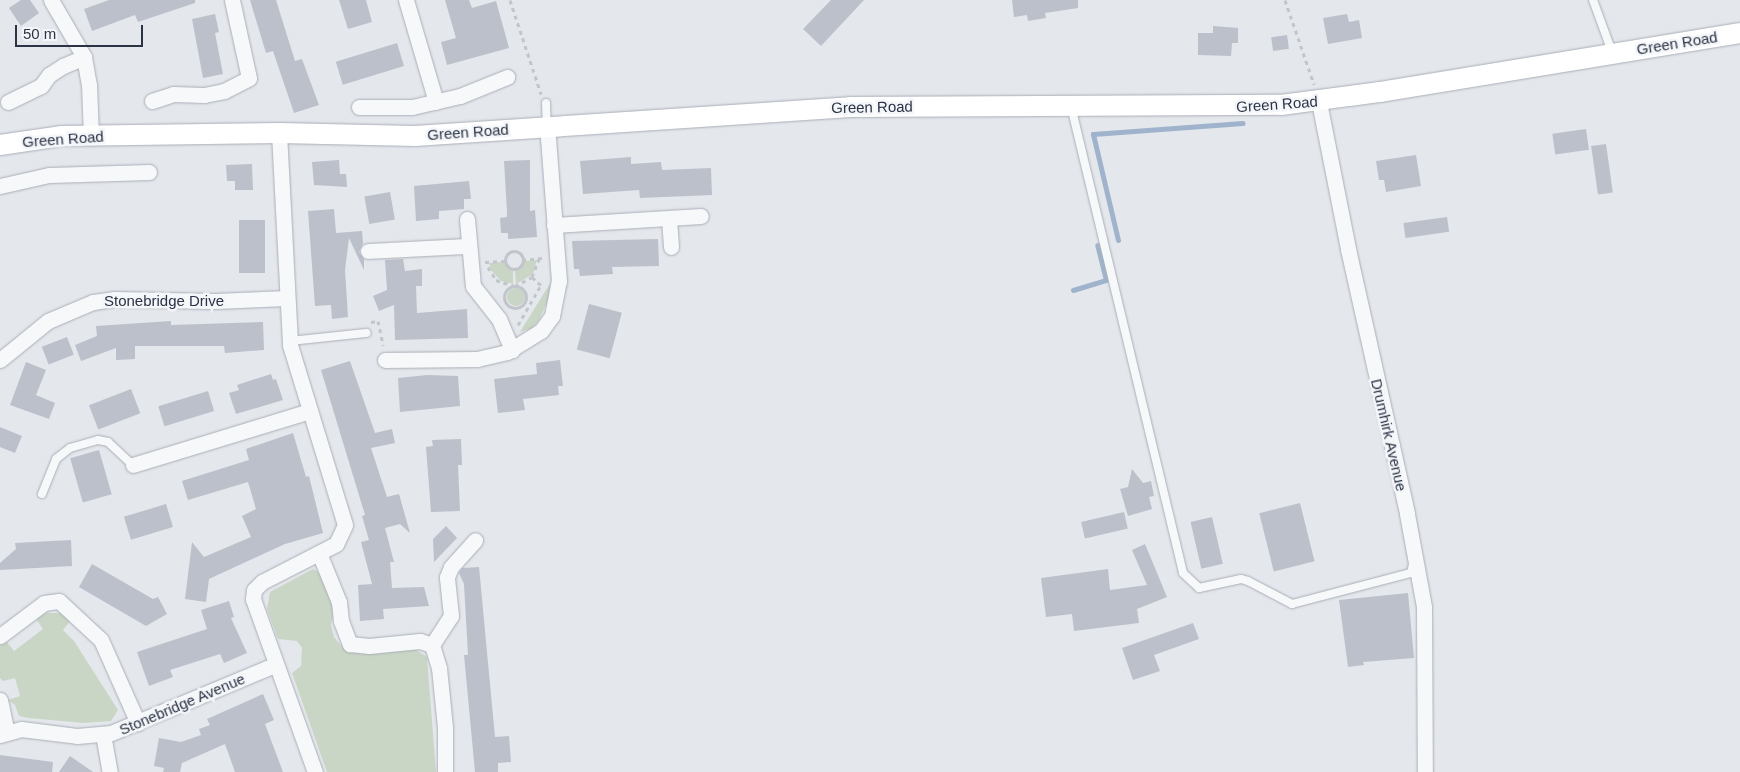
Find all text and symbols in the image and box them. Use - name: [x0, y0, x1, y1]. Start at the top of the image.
- scale bar: [18, 15, 145, 47]
- text: 50 m: [23, 25, 56, 42]
- street label: Green Road: [1635, 28, 1719, 58]
- street label: Green Road: [1236, 92, 1318, 116]
- street label: Green Road: [831, 97, 913, 117]
- street label: Green Road: [427, 120, 509, 144]
- street label: Green Road: [22, 127, 104, 151]
- street label: Stonebridge Drive: [104, 292, 224, 310]
- street label: Drumhirk Avenue: [1367, 377, 1411, 493]
- street label: Stonebridge Avenue: [116, 669, 248, 739]

